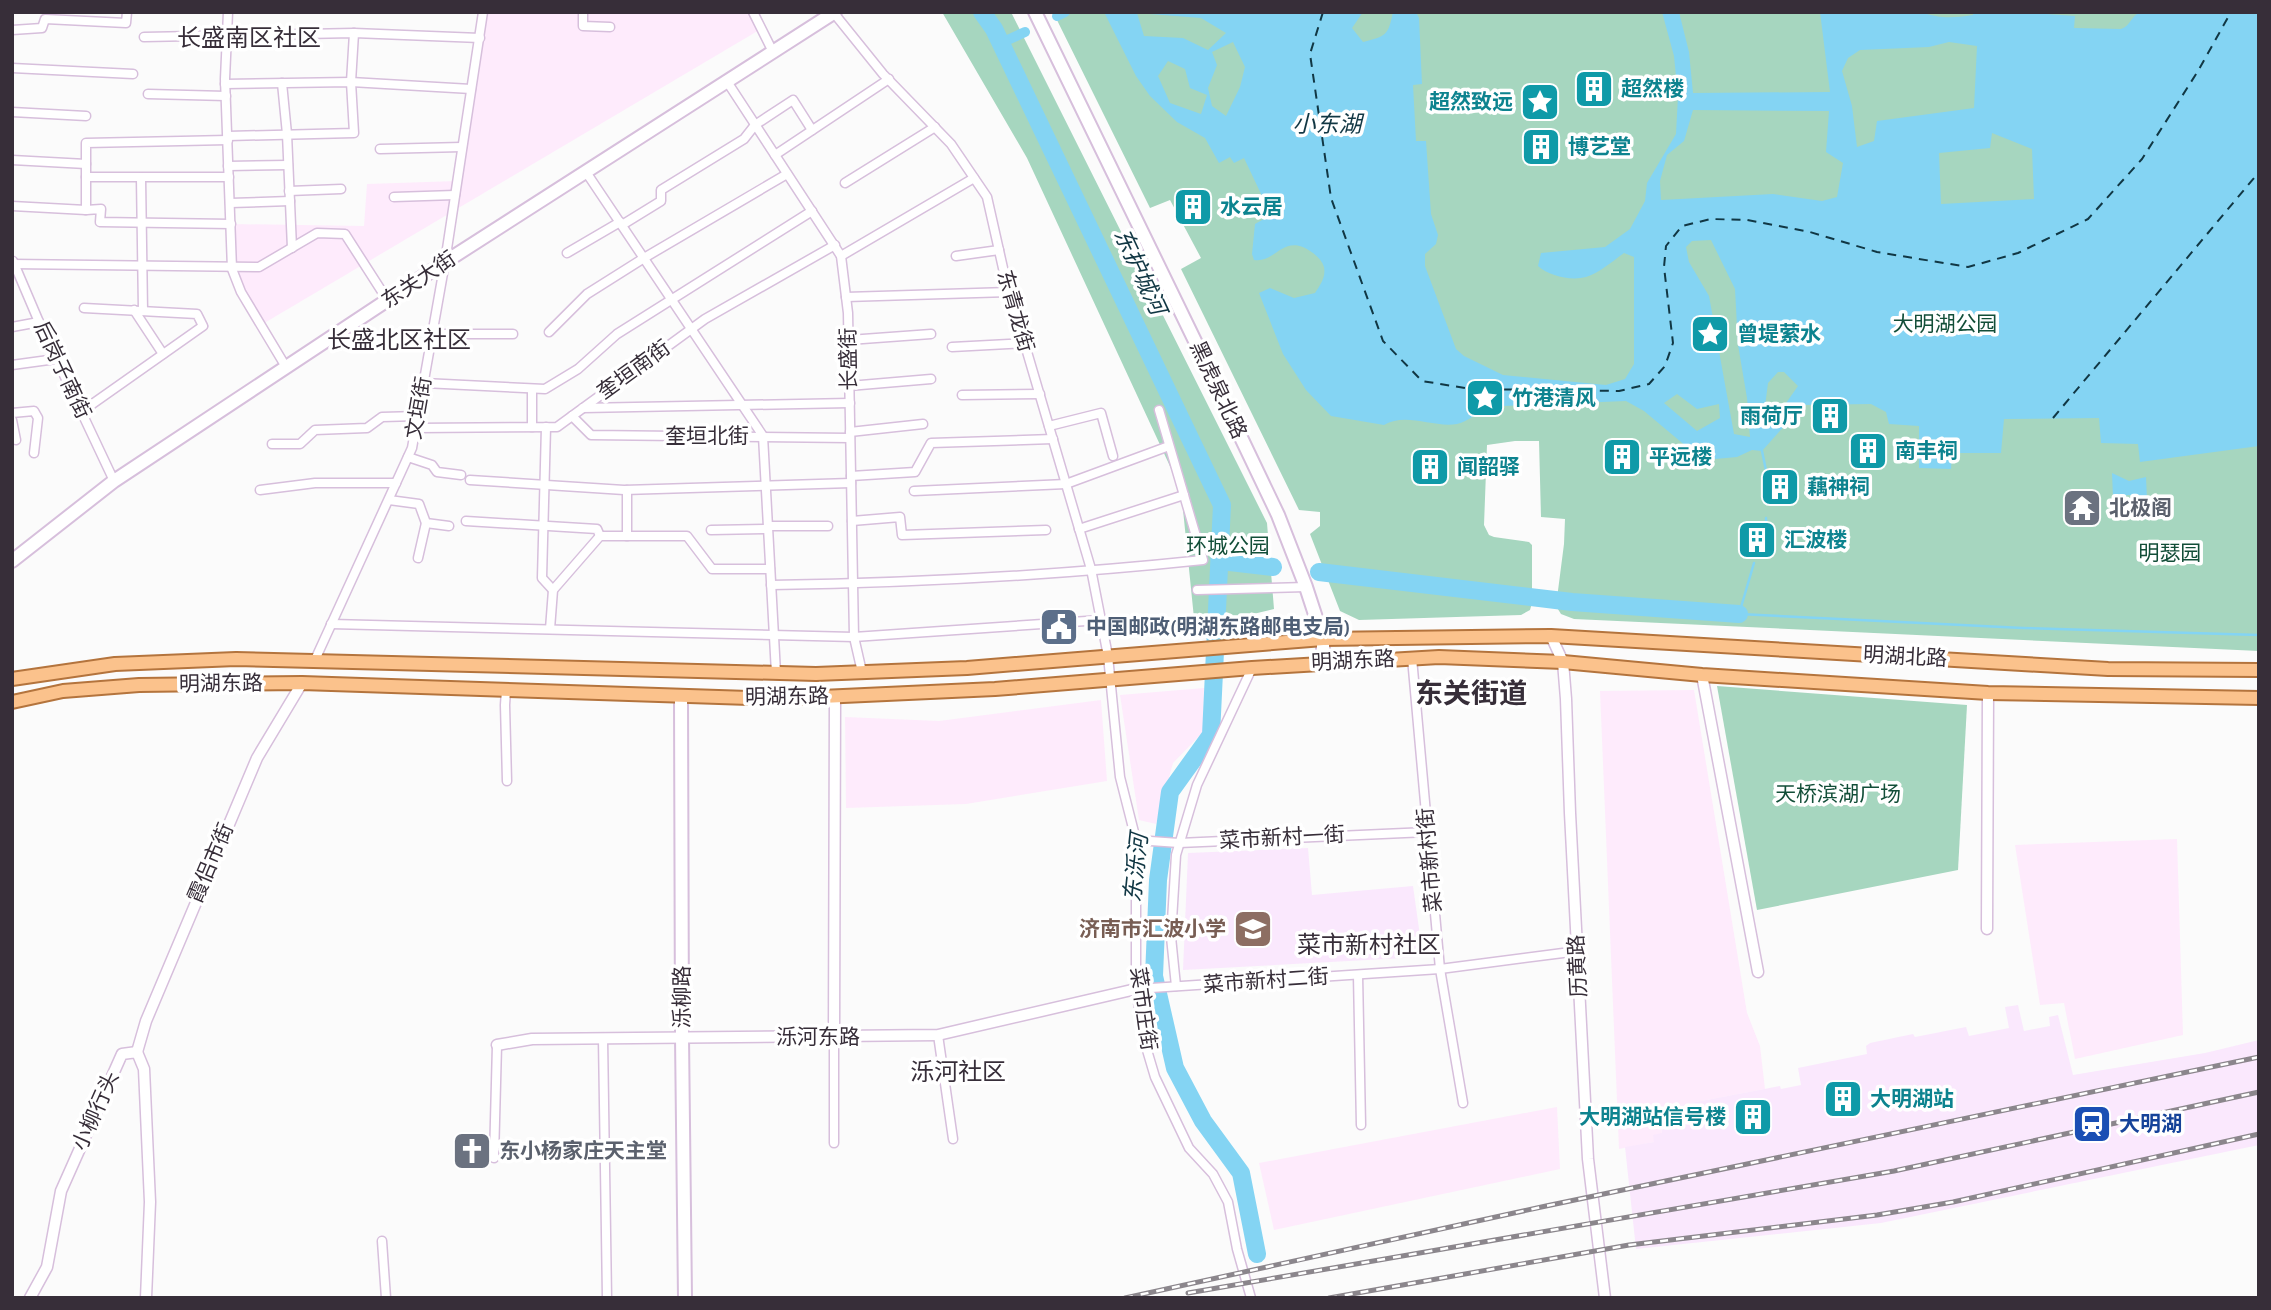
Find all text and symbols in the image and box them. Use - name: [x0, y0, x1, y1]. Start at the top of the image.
- district label: 长盛南区社区: [177, 25, 321, 51]
- building icon: 超然楼: [1573, 68, 1615, 110]
- place label: 超然楼: [1621, 77, 1684, 100]
- place icon: 超然致远: [1519, 81, 1561, 123]
- place label: 超然致远: [1429, 90, 1513, 113]
- water label: 小东湖: [1293, 112, 1365, 137]
- building icon: 博艺堂: [1520, 126, 1562, 168]
- place label: 博艺堂: [1568, 136, 1631, 158]
- building icon: 水云居: [1172, 186, 1214, 228]
- place label: 水云居: [1220, 196, 1283, 218]
- water label: 东护城河: [1109, 225, 1172, 322]
- street label: 东关大街: [378, 247, 460, 312]
- street label: 东青龙街: [993, 267, 1038, 354]
- place icon: 曾堤萦水: [1689, 313, 1731, 355]
- park label: 大明湖公园: [1893, 313, 1998, 335]
- street label: 后岗子南街: [30, 318, 95, 422]
- place label: 曾堤萦水: [1737, 322, 1821, 345]
- district label: 长盛北区社区: [327, 327, 471, 353]
- street label: 长盛街: [837, 327, 860, 391]
- street label: 奎垣南街: [593, 336, 674, 403]
- street label: 黑虎泉北路: [1186, 338, 1251, 442]
- street label: 文垣街: [402, 375, 435, 441]
- place icon: 竹港清风: [1464, 377, 1506, 419]
- place label: 竹港清风: [1512, 386, 1596, 409]
- building icon: 雨荷厅: [1809, 395, 1851, 437]
- place label: 雨荷厅: [1740, 405, 1803, 427]
- street label: 奎垣北街: [665, 425, 749, 447]
- building icon: 南丰祠: [1847, 430, 1889, 472]
- building icon: 平远楼: [1601, 436, 1643, 478]
- place label: 南丰祠: [1895, 440, 1958, 462]
- building icon: 闻韶驿: [1409, 446, 1451, 488]
- place label: 平远楼: [1649, 446, 1712, 468]
- place label: 闻韶驿: [1457, 456, 1520, 478]
- building icon: 藕神祠: [1759, 466, 1801, 508]
- place label: 藕神祠: [1807, 476, 1870, 498]
- temple icon: 北极阁: [2061, 487, 2103, 529]
- place label: 北极阁: [2109, 496, 2172, 519]
- building icon: 汇波楼: [1736, 519, 1778, 561]
- place label: 汇波楼: [1784, 529, 1847, 551]
- park label: 环城公园: [1186, 535, 1270, 557]
- park label: 明瑟园: [2139, 543, 2202, 564]
- public building icon: 中国邮政(明湖东路邮电支局): [1038, 606, 1080, 648]
- place label: 中国邮政(明湖东路邮电支局): [1086, 615, 1351, 638]
- street label: 明湖北路: [1863, 643, 1948, 670]
- street label: 明湖东路: [1310, 647, 1395, 674]
- street label: 明湖东路: [179, 672, 263, 695]
- district label: 东关街道: [1415, 678, 1527, 709]
- street label: 明湖东路: [745, 685, 829, 708]
- park label: 天桥滨湖广场: [1775, 783, 1901, 805]
- street label: 菜市新村街: [1414, 807, 1445, 913]
- street label: 霞侣市街: [184, 820, 237, 906]
- street label: 菜市新村一街: [1218, 823, 1345, 852]
- water label: 东泺河: [1120, 828, 1152, 904]
- school or university icon: 济南市汇波小学: [1232, 908, 1274, 950]
- place label: 济南市汇波小学: [1079, 917, 1226, 940]
- district label: 菜市新村社区: [1297, 932, 1441, 958]
- street label: 历黄路: [1565, 934, 1590, 998]
- street label: 菜市新村二街: [1202, 965, 1330, 996]
- street label: 泺柳路: [671, 966, 693, 1029]
- street label: 菜市庄街: [1127, 966, 1160, 1052]
- street label: 泺河东路: [776, 1026, 860, 1048]
- district label: 泺河社区: [910, 1059, 1006, 1085]
- street label: 小柳行头: [68, 1068, 123, 1154]
- building icon: 大明湖站: [1822, 1078, 1864, 1120]
- place label: 大明湖站: [1870, 1088, 1954, 1110]
- building icon: 大明湖站信号楼: [1732, 1096, 1774, 1138]
- station icon: 大明湖: [2071, 1103, 2113, 1145]
- place label: 大明湖站信号楼: [1579, 1105, 1726, 1128]
- place label: 大明湖: [2119, 1113, 2182, 1135]
- church icon: 东小杨家庄天主堂: [451, 1130, 493, 1172]
- place label: 东小杨家庄天主堂: [499, 1139, 667, 1162]

